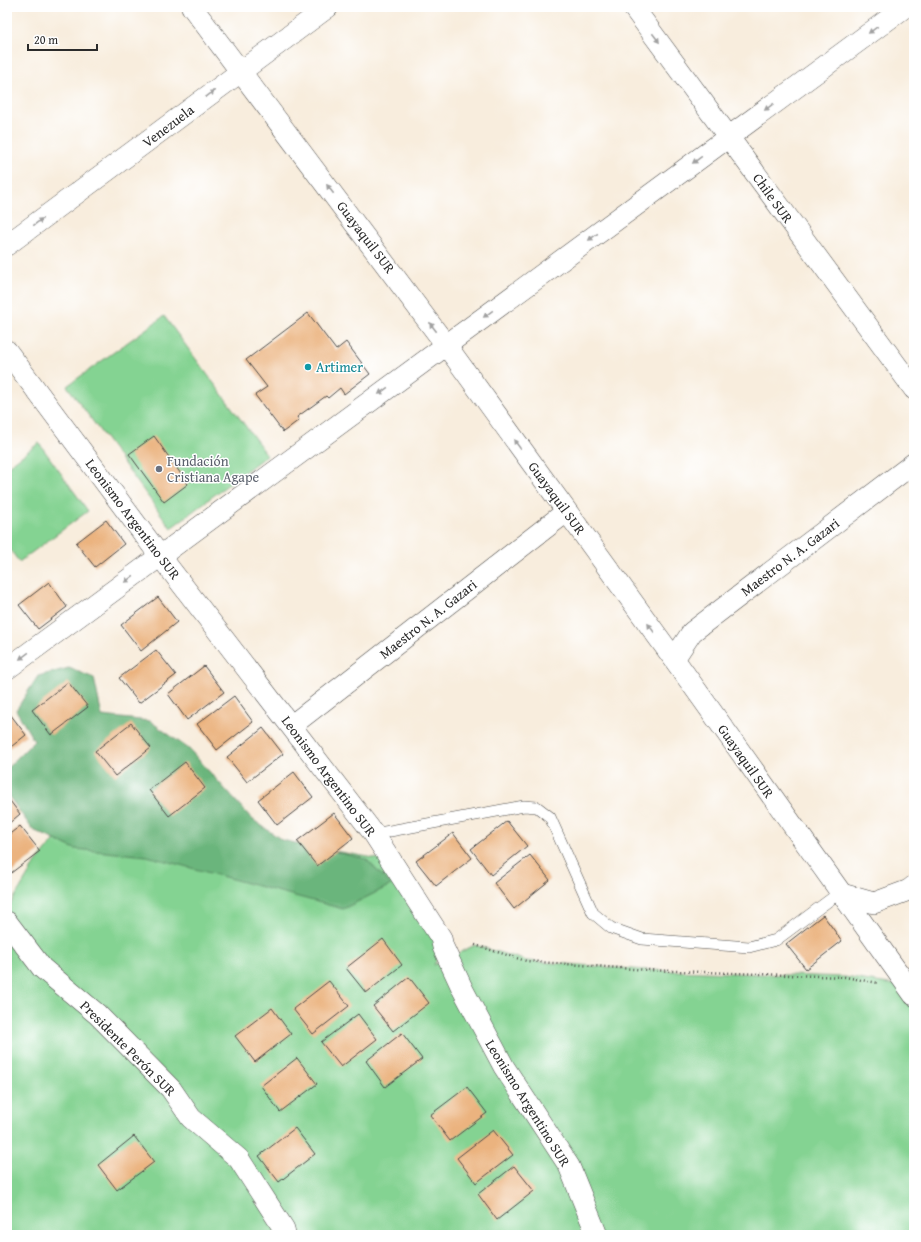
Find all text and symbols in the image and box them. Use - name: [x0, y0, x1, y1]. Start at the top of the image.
- scale bar: [28, 26, 97, 52]
- one-way arrow: [868, 26, 879, 34]
- text: 20 m: [34, 31, 58, 48]
- one-way arrow: [652, 33, 660, 44]
- one-way arrow: [205, 90, 216, 98]
- street label: Venezuela: [138, 100, 198, 152]
- one-way arrow: [763, 103, 774, 111]
- one-way arrow: [692, 156, 703, 164]
- street label: Chile SUR: [748, 169, 798, 228]
- one-way arrow: [326, 184, 334, 194]
- street label: Guayaquil SUR: [332, 197, 400, 278]
- one-way arrow: [33, 217, 44, 226]
- one-way arrow: [587, 233, 598, 241]
- one-way arrow: [483, 310, 493, 318]
- one-way arrow: [429, 321, 437, 332]
- place label: Artimer: [316, 357, 363, 377]
- marker: Artimer: [303, 362, 313, 372]
- one-way arrow: [378, 387, 389, 395]
- one-way arrow: [513, 438, 521, 449]
- place label: Fundación Cristiana Agape: [167, 451, 260, 487]
- street label: Leonismo Argentino SUR: [81, 455, 186, 584]
- street label: Guayaquil SUR: [524, 457, 591, 539]
- marker: Fundación Cristiana Agape: [154, 464, 164, 474]
- street label: Maestro N. A. Gazari: [737, 513, 844, 601]
- street label: Maestro N. A. Gazari: [375, 574, 481, 663]
- one-way arrow: [123, 575, 134, 583]
- one-way arrow: [647, 623, 655, 633]
- one-way arrow: [19, 652, 29, 660]
- street label: Leonismo Argentino SUR: [277, 712, 382, 841]
- street label: Guayaquil SUR: [713, 720, 779, 803]
- street label: Presidente Perón SUR: [76, 996, 181, 1101]
- street label: Leonismo Argentino SUR: [481, 1036, 576, 1171]

